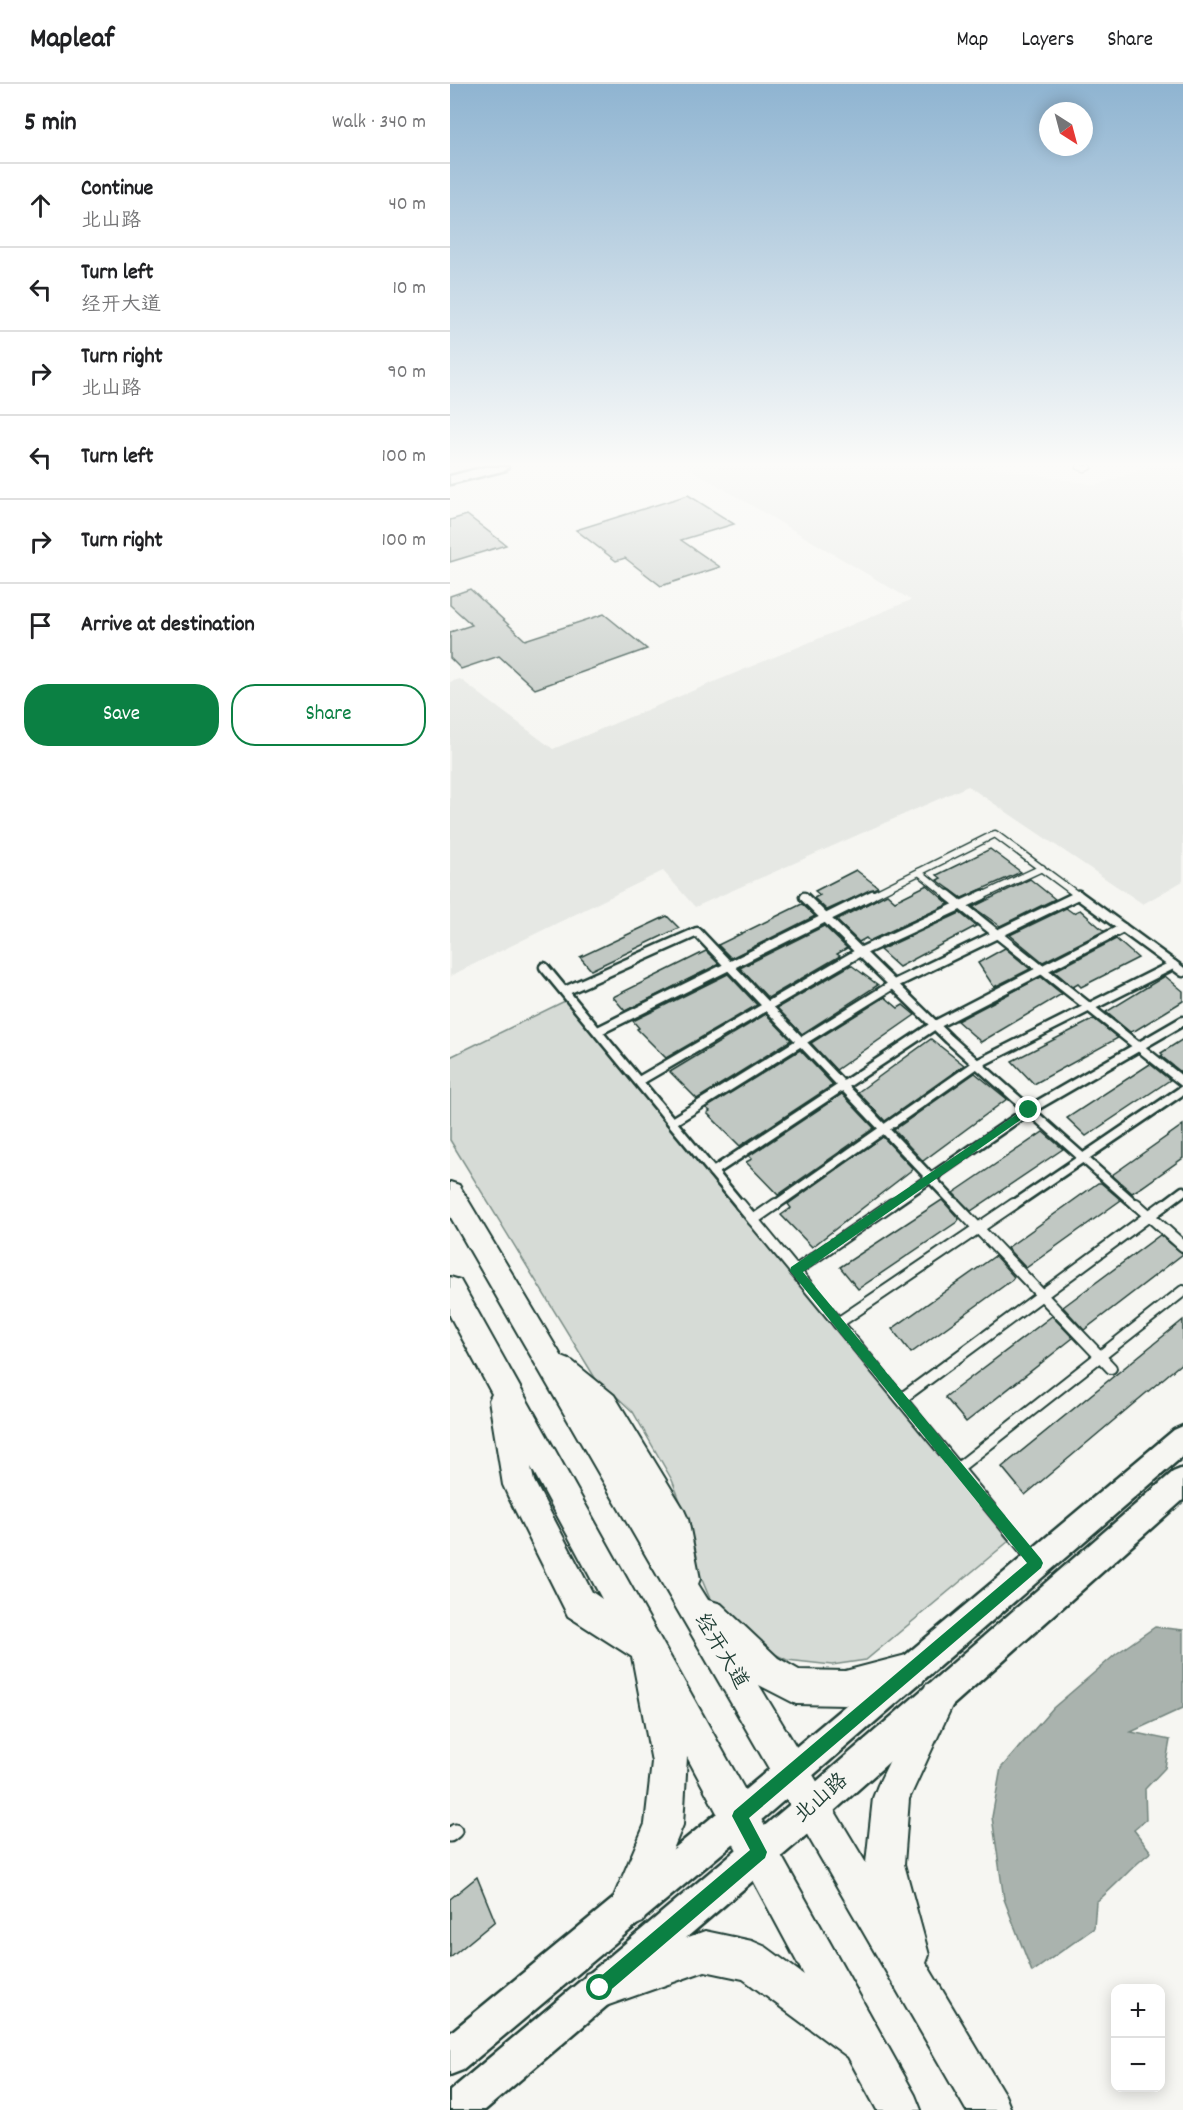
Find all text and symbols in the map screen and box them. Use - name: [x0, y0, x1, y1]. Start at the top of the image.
- text: Mapleaf: [30, 21, 114, 61]
- text: Map: [957, 26, 988, 56]
- text: Layers: [1021, 26, 1074, 56]
- text: Share: [1107, 26, 1153, 56]
- north arrow: [1039, 102, 1093, 156]
- text: 5 min: [24, 105, 77, 142]
- text: Walk · 340 m: [332, 109, 426, 137]
- text: Continue: [81, 174, 153, 205]
- icon: ahead: [24, 189, 57, 222]
- text: 40 m: [388, 191, 426, 219]
- text: 北山路: [81, 208, 141, 236]
- text: Turn left: [81, 258, 153, 289]
- icon: left: [24, 273, 57, 306]
- text: 10 m: [392, 275, 426, 303]
- text: 经开大道: [81, 292, 161, 320]
- text: Turn right: [81, 342, 163, 373]
- icon: right: [24, 357, 57, 390]
- text: 90 m: [388, 359, 426, 387]
- text: 北山路: [81, 376, 141, 404]
- icon: left: [24, 441, 57, 474]
- text: Turn left: [81, 442, 153, 473]
- text: 100 m: [382, 443, 426, 471]
- icon: right: [24, 525, 57, 558]
- text: Turn right: [81, 526, 163, 557]
- text: 100 m: [382, 527, 426, 555]
- icon: arrive: [24, 609, 57, 642]
- text: Arrive at destination: [81, 610, 255, 641]
- button: Save: [24, 684, 219, 746]
- button: Share: [231, 684, 426, 746]
- route end: [1015, 1096, 1041, 1122]
- street label: 经开大道: [686, 1608, 754, 1696]
- street label: 北山路: [788, 1767, 856, 1831]
- route start: [586, 1974, 612, 2000]
- map controls: [1111, 1984, 1165, 2092]
- button: +: [1111, 1984, 1165, 2038]
- button: −: [1111, 2038, 1165, 2092]

